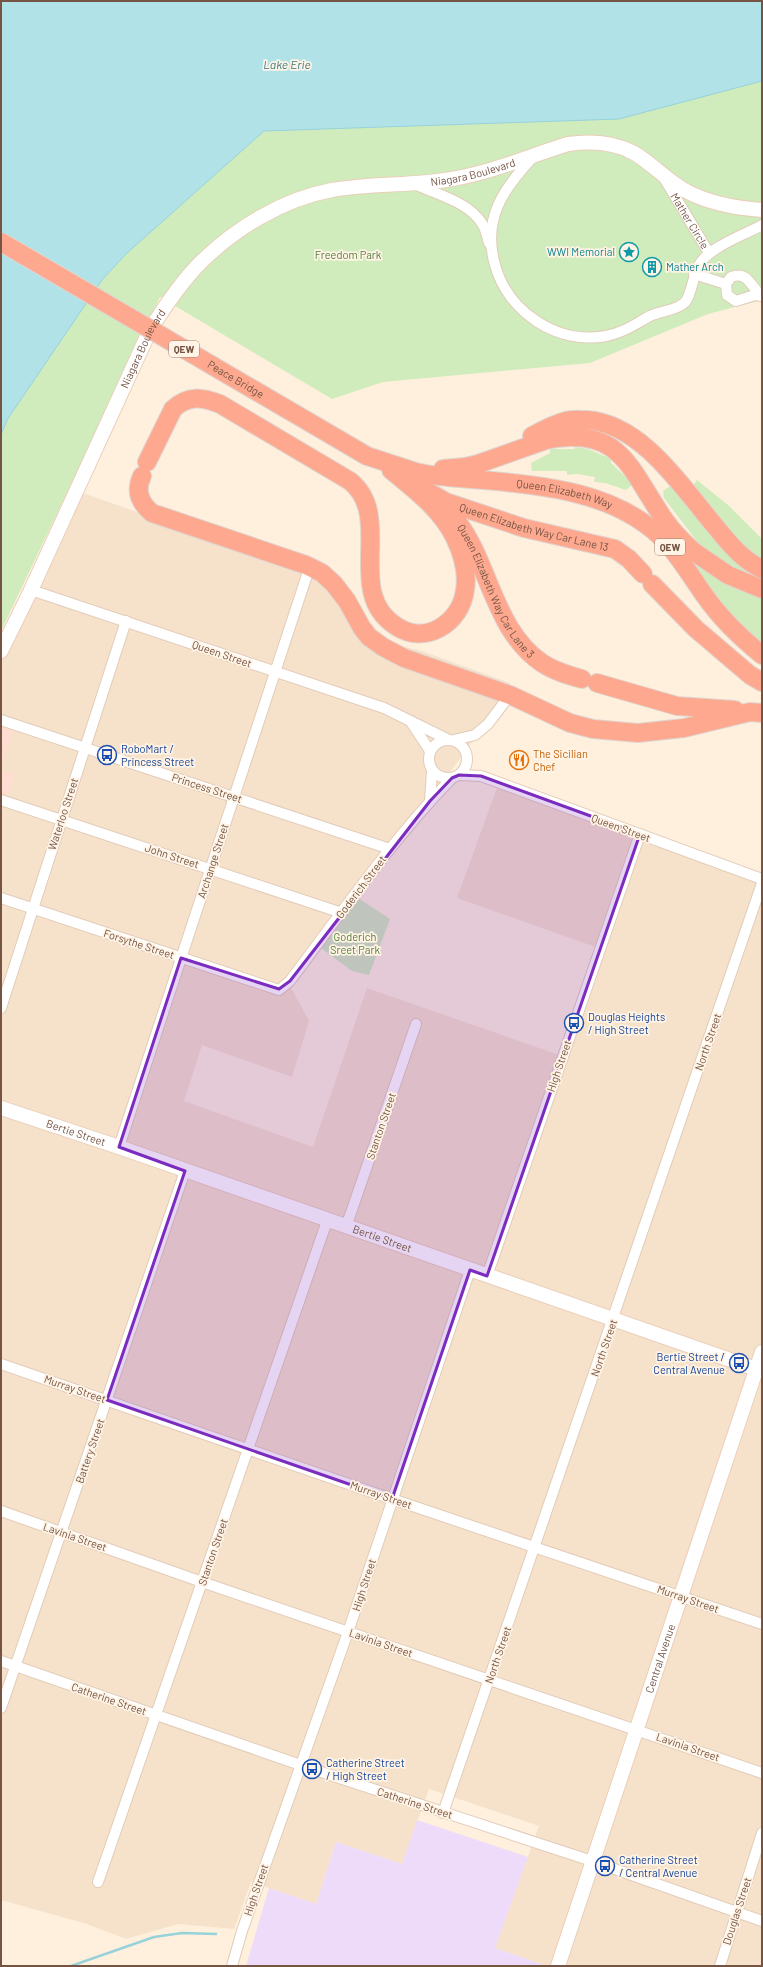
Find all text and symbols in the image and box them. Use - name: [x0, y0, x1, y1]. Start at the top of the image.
- water label: Lake Erie: [263, 57, 311, 71]
- street label: Niagara Boulevard: [430, 155, 517, 188]
- street label: Mather Circle: [668, 190, 712, 251]
- place icon: WWI Memorial: [618, 241, 640, 263]
- place label: WWI Memorial: [547, 245, 615, 258]
- park label: Freedom Park: [315, 248, 382, 261]
- building icon: Mather Arch: [641, 256, 663, 278]
- place label: Mather Arch: [666, 260, 724, 273]
- street label: Niagara Boulevard: [117, 306, 168, 390]
- road number: QEW: [169, 341, 199, 357]
- street label: Peace Bridge: [206, 357, 267, 400]
- street label: Queen Elizabeth Way: [516, 476, 615, 511]
- street label: Queen Elizabeth Way Car Lane 13: [458, 500, 610, 553]
- street label: Queen Elizabeth Way Car Lane 3: [455, 521, 537, 660]
- road number: QEW: [655, 539, 685, 555]
- street label: Queen Street: [191, 637, 254, 670]
- place label: RoboMart / Princess Street: [121, 742, 194, 768]
- bus stop icon: RoboMart / Princess Street: [96, 744, 118, 766]
- place label: The Sicilian Chef: [533, 747, 588, 773]
- restaurant icon: The Sicilian Chef: [508, 749, 530, 771]
- street label: Princess Street: [170, 770, 244, 805]
- street label: Waterloo Street: [45, 776, 80, 852]
- street label: Queen Street: [590, 811, 653, 844]
- street label: Archange Street: [194, 822, 231, 900]
- street label: John Street: [143, 841, 201, 870]
- street label: Goderich Street: [333, 853, 388, 921]
- street label: Forsythe Street: [102, 926, 176, 961]
- park label: Goderich Sreet Park: [330, 930, 380, 956]
- place label: Douglas Heights / High Street: [588, 1010, 665, 1036]
- street label: North Street: [692, 1011, 723, 1072]
- bus stop icon: Douglas Heights / High Street: [563, 1012, 585, 1034]
- street label: High Street: [544, 1038, 573, 1094]
- street label: Stanton Street: [363, 1091, 398, 1161]
- street label: Bertie Street: [45, 1116, 108, 1148]
- street label: Bertie Street: [351, 1222, 414, 1255]
- street label: North Street: [588, 1317, 619, 1378]
- place label: Bertie Street / Central Avenue: [653, 1350, 725, 1376]
- bus stop icon: Bertie Street / Central Avenue: [728, 1352, 750, 1374]
- street label: Murray Street: [43, 1372, 108, 1405]
- street label: Battery Street: [72, 1417, 107, 1485]
- street label: Murray Street: [349, 1478, 414, 1511]
- street label: Stanton Street: [195, 1517, 230, 1587]
- street label: Lavinia Street: [42, 1520, 109, 1553]
- street label: High Street: [349, 1557, 378, 1613]
- street label: Murray Street: [656, 1582, 721, 1615]
- street label: Central Avenue: [642, 1622, 677, 1695]
- street label: North Street: [482, 1624, 513, 1685]
- street label: Lavinia Street: [348, 1626, 415, 1659]
- street label: Catherine Street: [70, 1680, 148, 1717]
- street label: Lavinia Street: [655, 1730, 722, 1763]
- place label: Catherine Street / High Street: [326, 1756, 405, 1782]
- bus stop icon: Catherine Street / High Street: [301, 1758, 323, 1780]
- street label: Catherine Street: [376, 1784, 455, 1821]
- place label: Catherine Street / Central Avenue: [619, 1853, 698, 1879]
- bus stop icon: Catherine Street / Central Avenue: [594, 1855, 616, 1877]
- street label: High Street: [241, 1862, 270, 1918]
- street label: Douglas Street: [719, 1875, 754, 1946]

